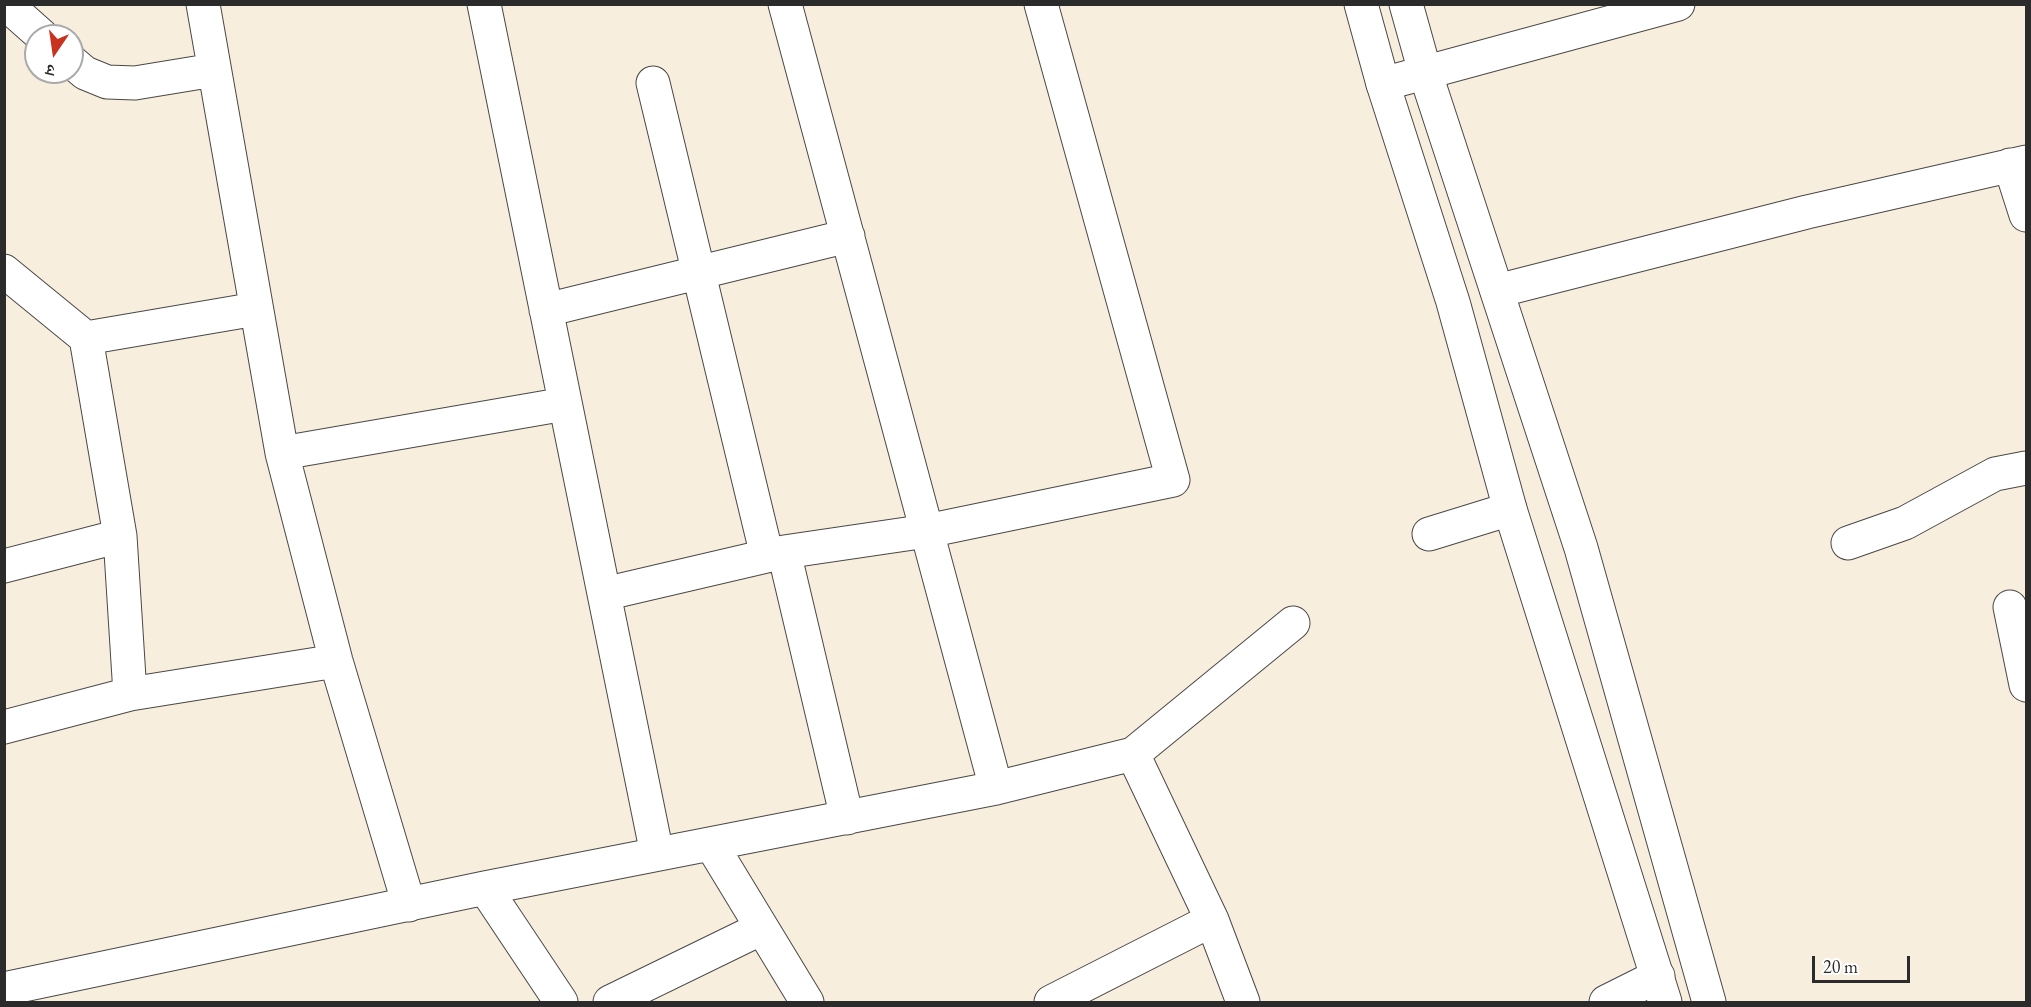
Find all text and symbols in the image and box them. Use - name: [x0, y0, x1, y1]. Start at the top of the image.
- north arrow: [24, 24, 84, 84]
- text: उ: [44, 59, 57, 81]
- scale bar: [1815, 944, 1912, 982]
- text: 20 m: [1823, 955, 1858, 978]

